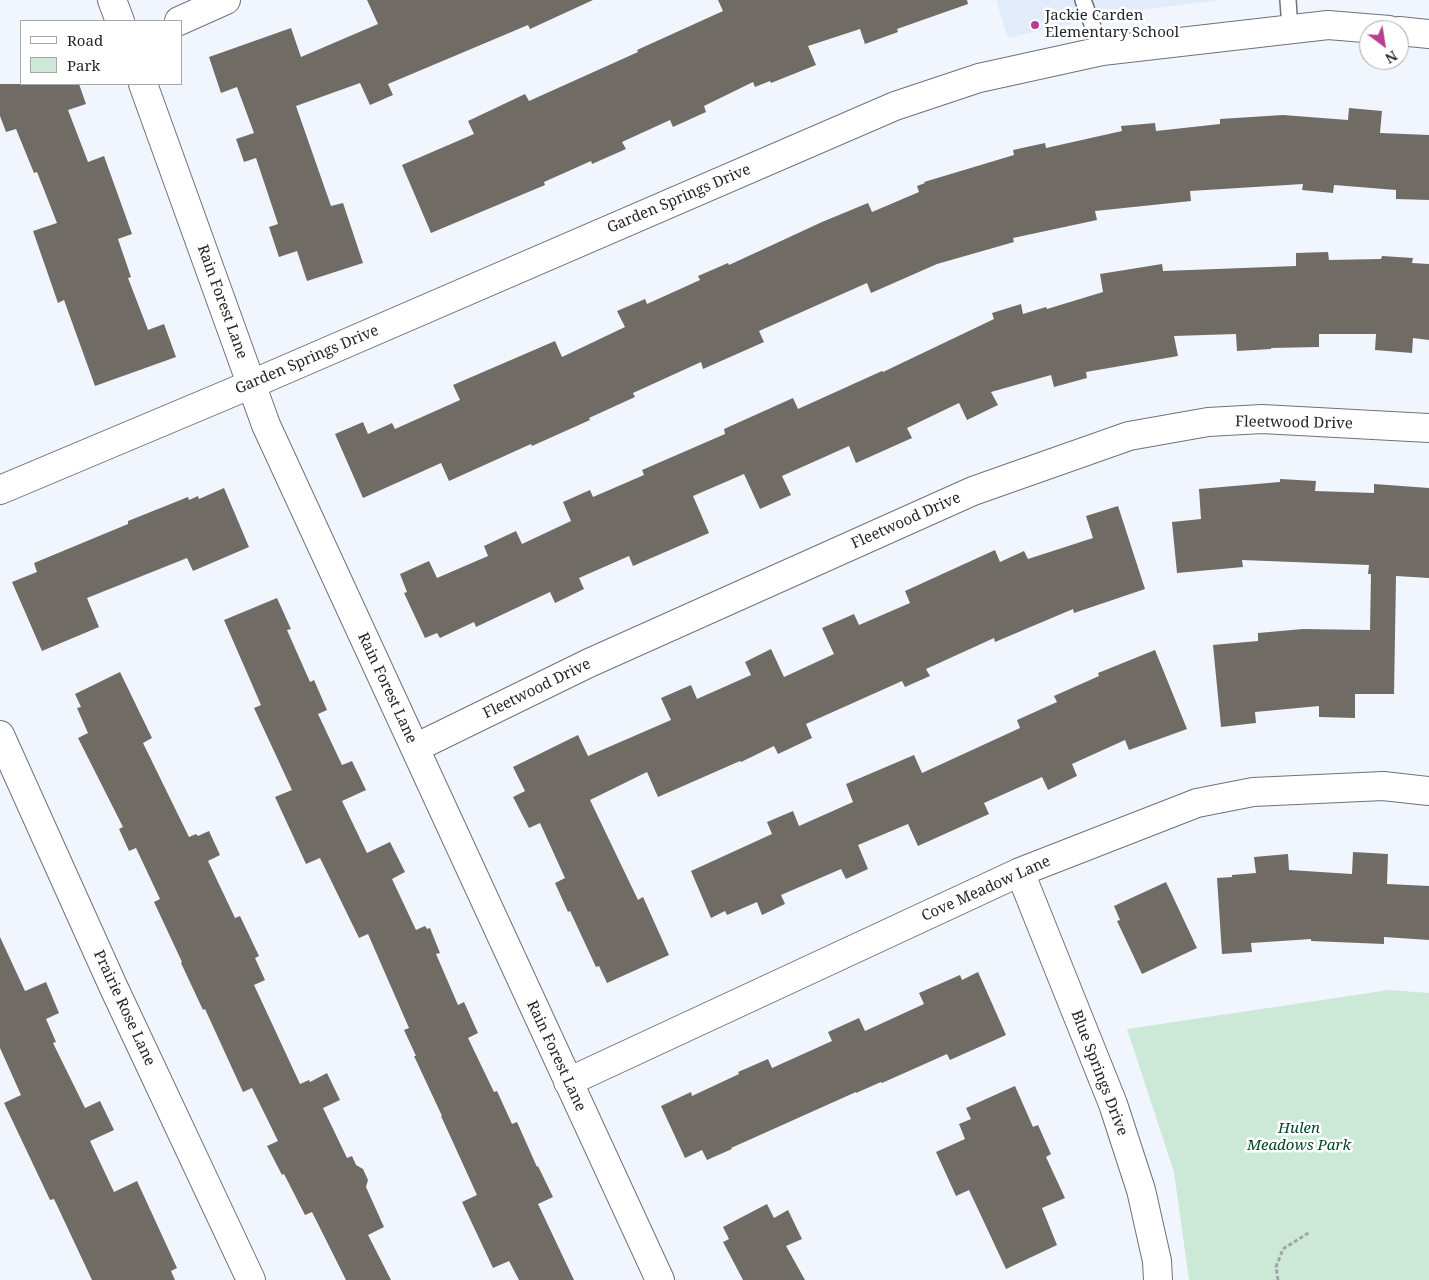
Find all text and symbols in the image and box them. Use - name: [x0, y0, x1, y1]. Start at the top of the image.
- place label: Jackie Carden Elementary School: [1045, 7, 1179, 42]
- marker: Jackie Carden Elementary School: [1029, 19, 1041, 31]
- legend: [20, 20, 182, 85]
- north arrow: [1359, 20, 1409, 70]
- text: Road: [67, 30, 103, 50]
- text: N: [1382, 46, 1401, 68]
- text: Park: [67, 55, 100, 75]
- street label: Garden Springs Drive: [605, 161, 753, 237]
- street label: Rain Forest Lane: [193, 242, 251, 362]
- street label: Garden Springs Drive: [233, 322, 381, 398]
- street label: Fleetwood Drive: [1235, 413, 1353, 433]
- street label: Fleetwood Drive: [849, 489, 963, 553]
- street label: Rain Forest Lane: [353, 630, 421, 746]
- street label: Fleetwood Drive: [480, 655, 594, 723]
- street label: Cove Meadow Lane: [919, 852, 1053, 926]
- street label: Prairie Rose Lane: [89, 947, 159, 1069]
- street label: Rain Forest Lane: [522, 998, 590, 1114]
- street label: Blue Springs Drive: [1067, 1008, 1131, 1138]
- park label: Hulen Meadows Park: [1247, 1120, 1351, 1155]

